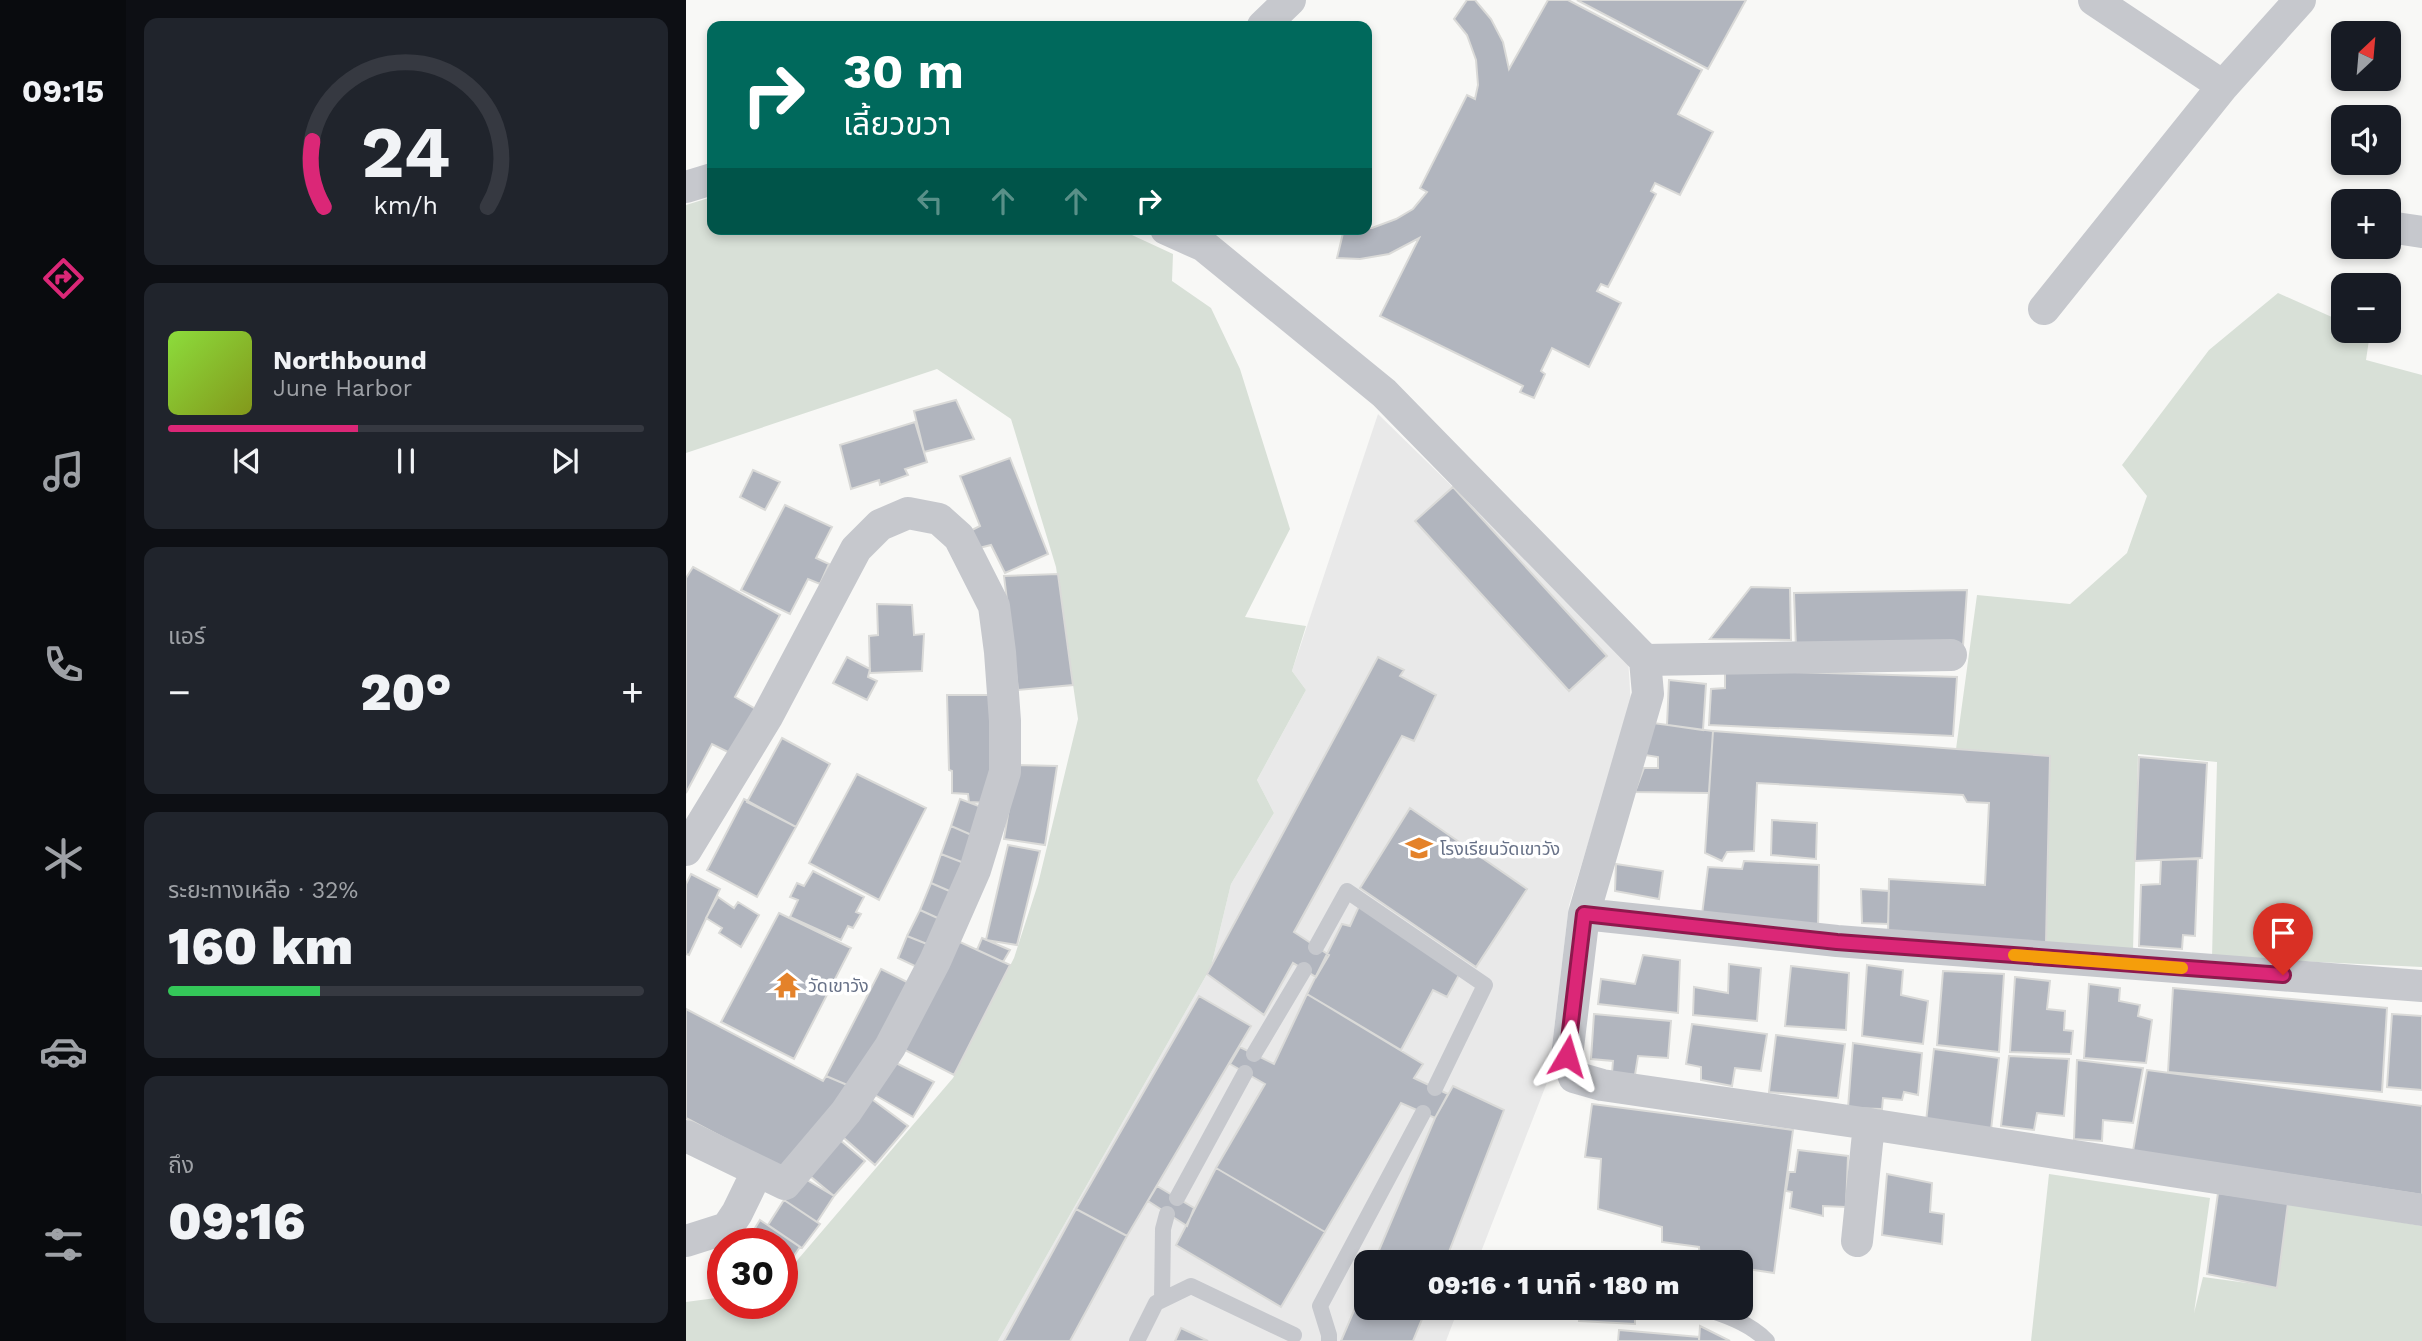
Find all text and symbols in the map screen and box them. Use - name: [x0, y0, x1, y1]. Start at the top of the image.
- north arrow: [2331, 21, 2401, 91]
- map controls: [2331, 21, 2401, 343]
- text: 30 m: [843, 42, 964, 100]
- icon: right: [728, 49, 819, 140]
- text: 09:15: [22, 72, 104, 110]
- text: เลี้ยวขวา: [843, 105, 951, 143]
- button: sound: [2331, 105, 2401, 175]
- text: 24: [361, 110, 451, 196]
- icon: left: [911, 182, 949, 220]
- icon: ahead: [984, 182, 1022, 220]
- icon: ahead: [1057, 182, 1095, 220]
- icon: right: [1130, 182, 1168, 220]
- button: +: [2331, 189, 2401, 259]
- text: km/h: [374, 191, 438, 220]
- icon: directions: [39, 254, 88, 303]
- button: −: [2331, 273, 2401, 343]
- text: Northbound: [273, 345, 427, 375]
- text: June Harbor: [273, 375, 412, 402]
- icon: previous: [228, 442, 266, 480]
- icon: pause: [387, 442, 425, 480]
- icon: next: [546, 442, 584, 480]
- icon: music: [39, 447, 88, 496]
- text: แอร์: [168, 623, 205, 650]
- icon: phone: [39, 640, 88, 689]
- text: 20°: [360, 662, 452, 723]
- text: −: [168, 670, 191, 714]
- text: +: [621, 670, 644, 714]
- school or university icon: โรงเรียนวัดเขาวัง: [1404, 833, 1434, 863]
- icon: climate: [39, 834, 88, 883]
- place label: โรงเรียนวัดเขาวัง: [1440, 838, 1560, 859]
- text: ระยะทางเหลือ · 32%: [168, 877, 358, 904]
- pin: [2253, 903, 2313, 975]
- icon: arrive: [2264, 914, 2302, 952]
- text: 160 km: [168, 916, 353, 977]
- temple icon: วัดเขาวัง: [772, 970, 802, 1000]
- place label: วัดเขาวัง: [808, 975, 869, 996]
- position arrow: [1530, 1019, 1604, 1093]
- icon: car: [39, 1027, 88, 1076]
- text: ถึง: [168, 1152, 194, 1179]
- text: 09:16: [168, 1191, 305, 1252]
- icon: filters: [39, 1220, 88, 1269]
- speed limit sign: 30: [707, 1228, 798, 1319]
- text: 09:16 · 1 นาที · 180 m: [1428, 1270, 1679, 1300]

